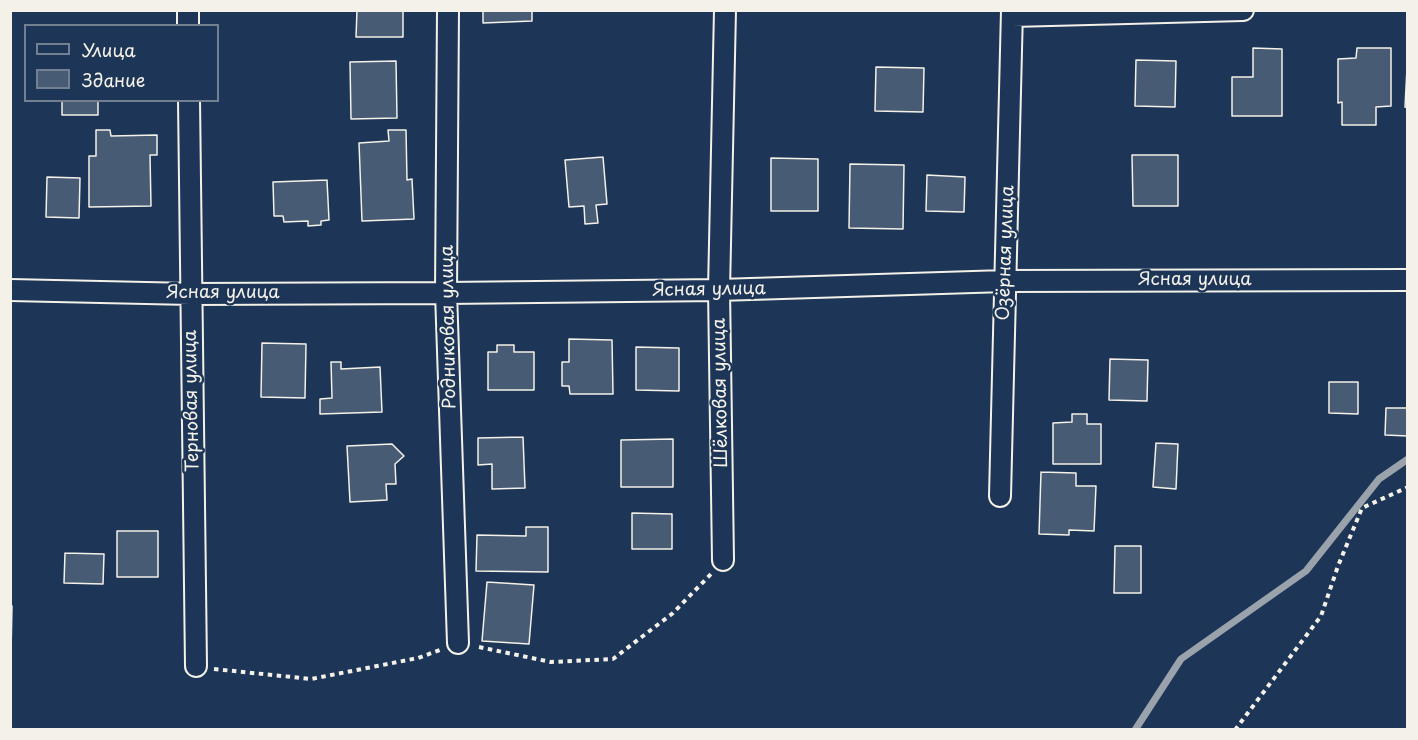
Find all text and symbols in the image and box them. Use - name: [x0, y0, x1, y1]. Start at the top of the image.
- legend: [24, 24, 219, 102]
- text: Улица: [82, 36, 136, 63]
- text: Здание: [82, 66, 145, 93]
- street label: Озёрная улица: [993, 185, 1019, 321]
- street label: Родниковая улица: [437, 245, 461, 409]
- street label: Ясная улица: [1138, 269, 1252, 291]
- street label: Ясная улица: [652, 278, 766, 302]
- street label: Ясная улица: [166, 282, 280, 304]
- street label: Шёлковая улица: [709, 318, 733, 468]
- street label: Терновая улица: [180, 330, 204, 472]

